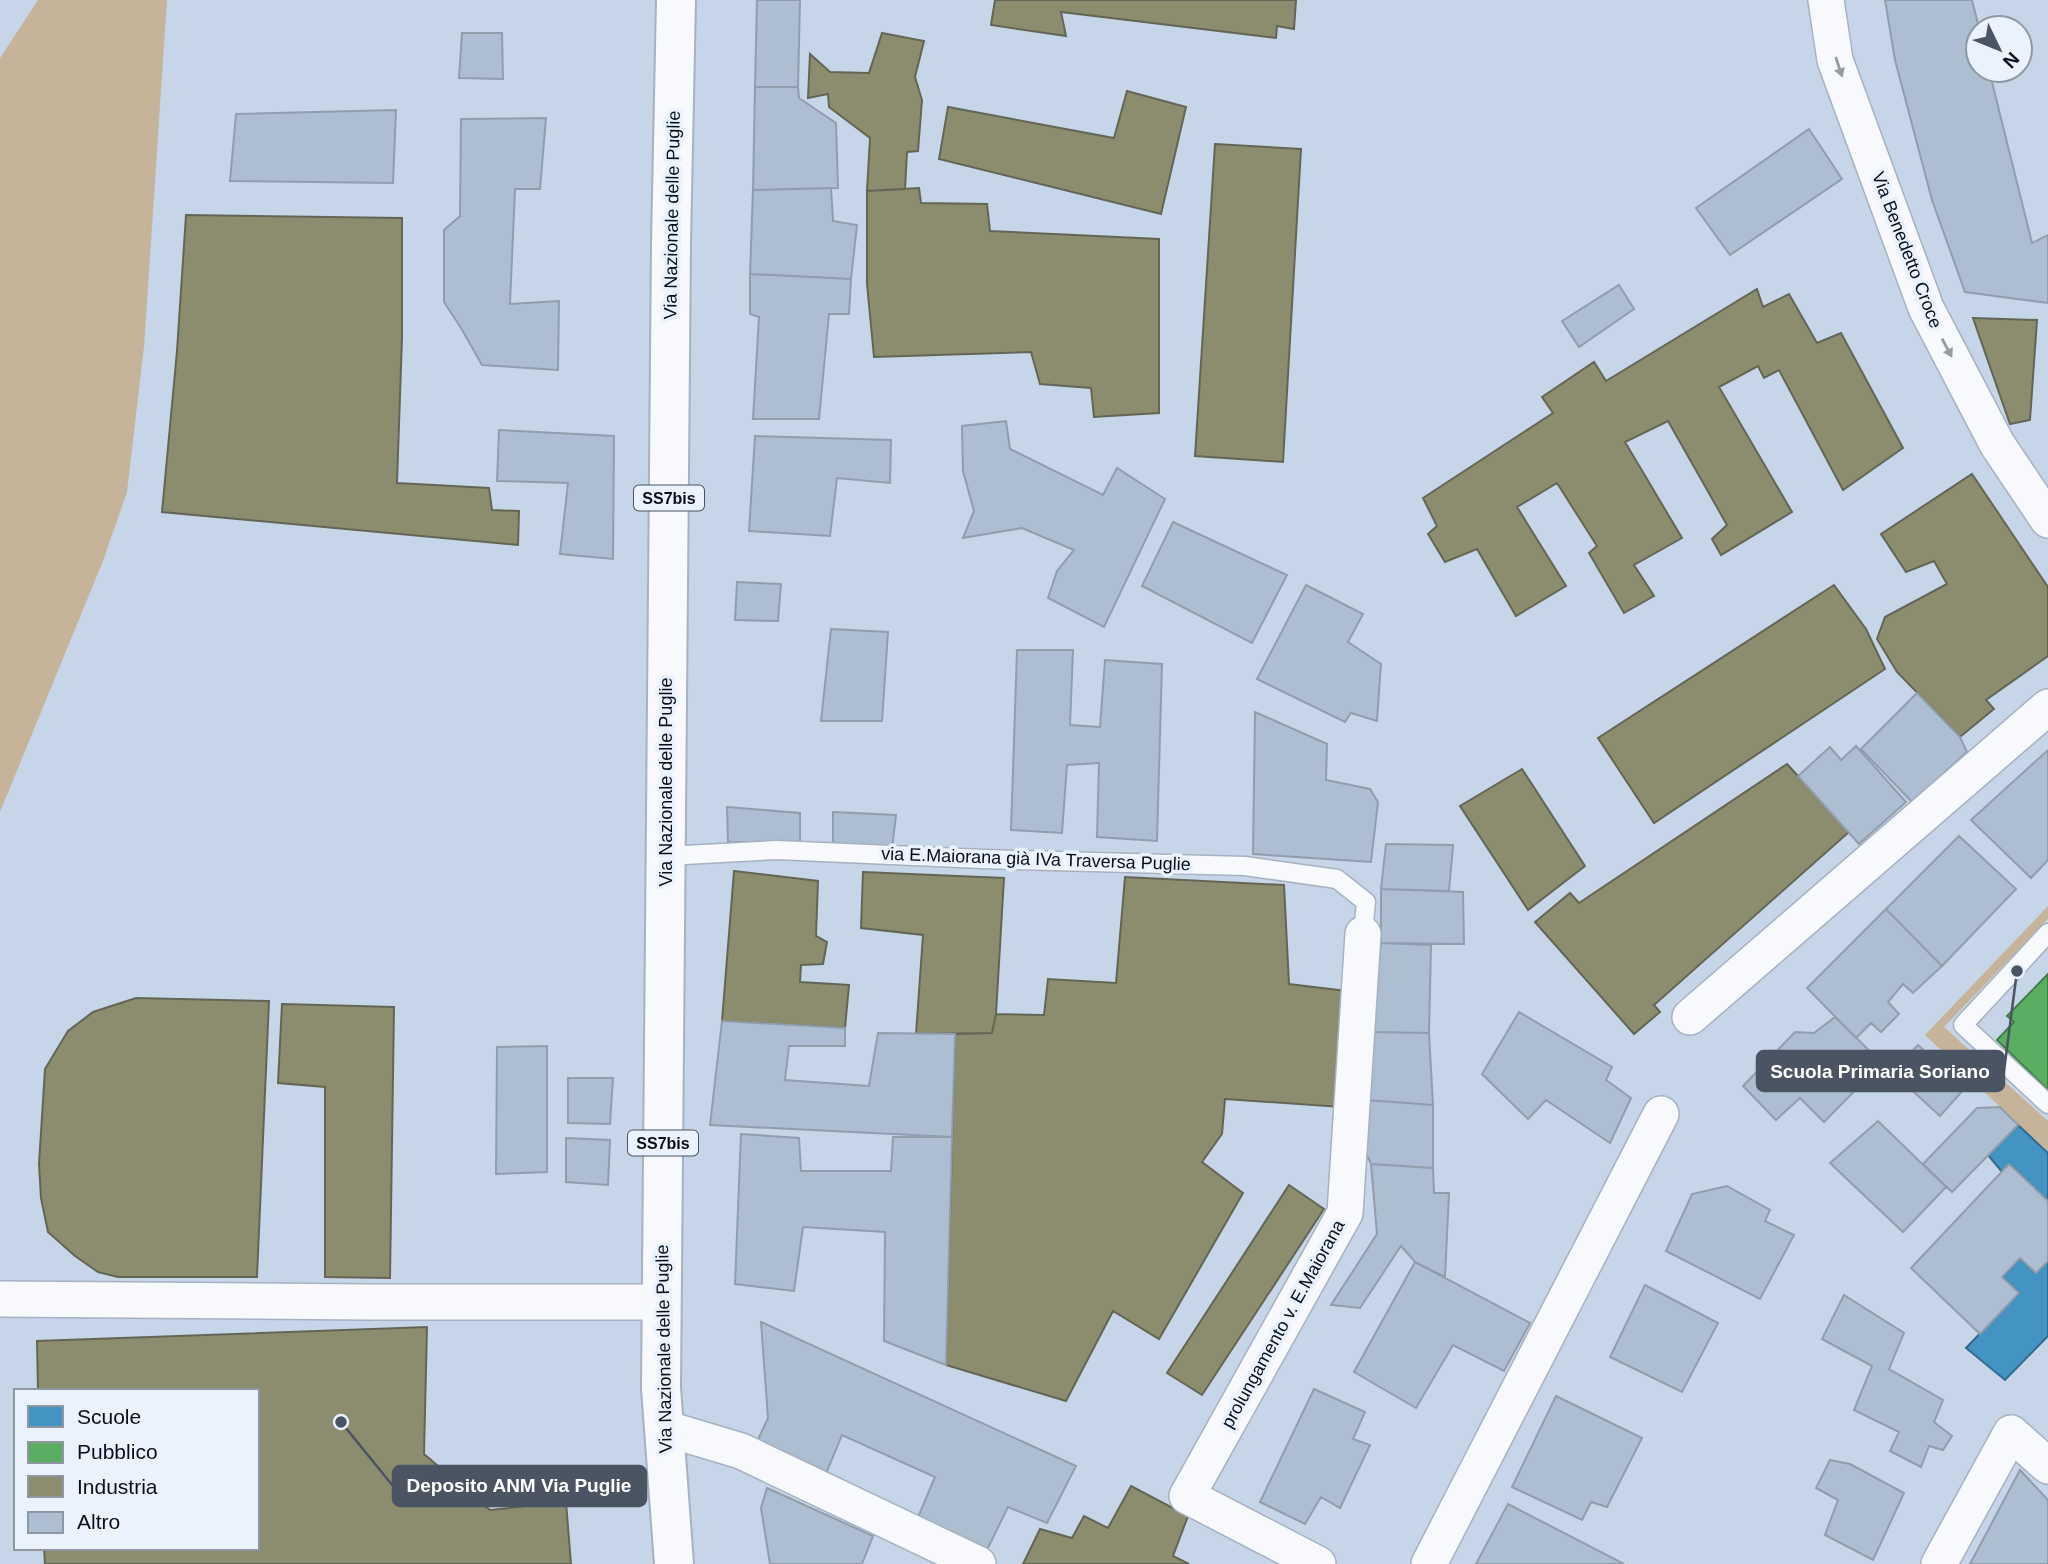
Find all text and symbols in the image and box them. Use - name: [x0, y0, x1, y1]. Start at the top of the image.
- north arrow: [1964, 14, 2034, 84]
- text: N: [1999, 48, 2023, 72]
- one-way arrow: [1834, 57, 1844, 78]
- street label: Via Nazionale delle Puglie: [660, 110, 684, 320]
- street label: Via Benedetto Croce: [1868, 169, 1946, 331]
- one-way arrow: [1940, 338, 1952, 358]
- road number: SS7bis: [634, 485, 704, 510]
- street label: Via Nazionale delle Puglie: [656, 678, 676, 886]
- street label: via E.Maiorana già IVa Traversa Puglie: [881, 844, 1191, 874]
- callout: Scuola Primaria Soriano: [1757, 1051, 2004, 1091]
- text: Scuola Primaria Soriano: [1770, 1061, 1990, 1082]
- road number: SS7bis: [628, 1130, 698, 1156]
- street label: prolungamento v. E.Maiorana: [1217, 1216, 1349, 1432]
- street label: Via Nazionale delle Puglie: [652, 1244, 676, 1454]
- legend: [14, 1389, 259, 1550]
- text: Scuole: [77, 1405, 141, 1428]
- text: Pubblico: [77, 1440, 158, 1463]
- callout: Deposito ANM Via Puglie: [393, 1466, 646, 1506]
- text: Industria: [77, 1475, 158, 1498]
- text: Deposito ANM Via Puglie: [407, 1475, 631, 1496]
- text: Altro: [77, 1510, 120, 1533]

